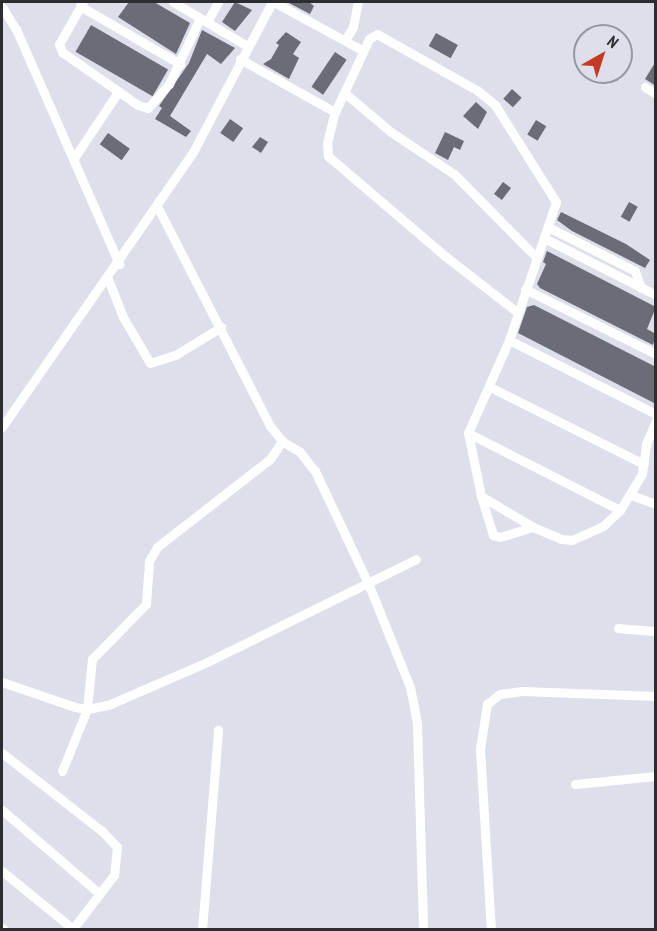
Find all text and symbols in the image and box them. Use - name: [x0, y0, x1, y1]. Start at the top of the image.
- north arrow: [573, 24, 633, 84]
- text: N: [603, 31, 623, 52]

